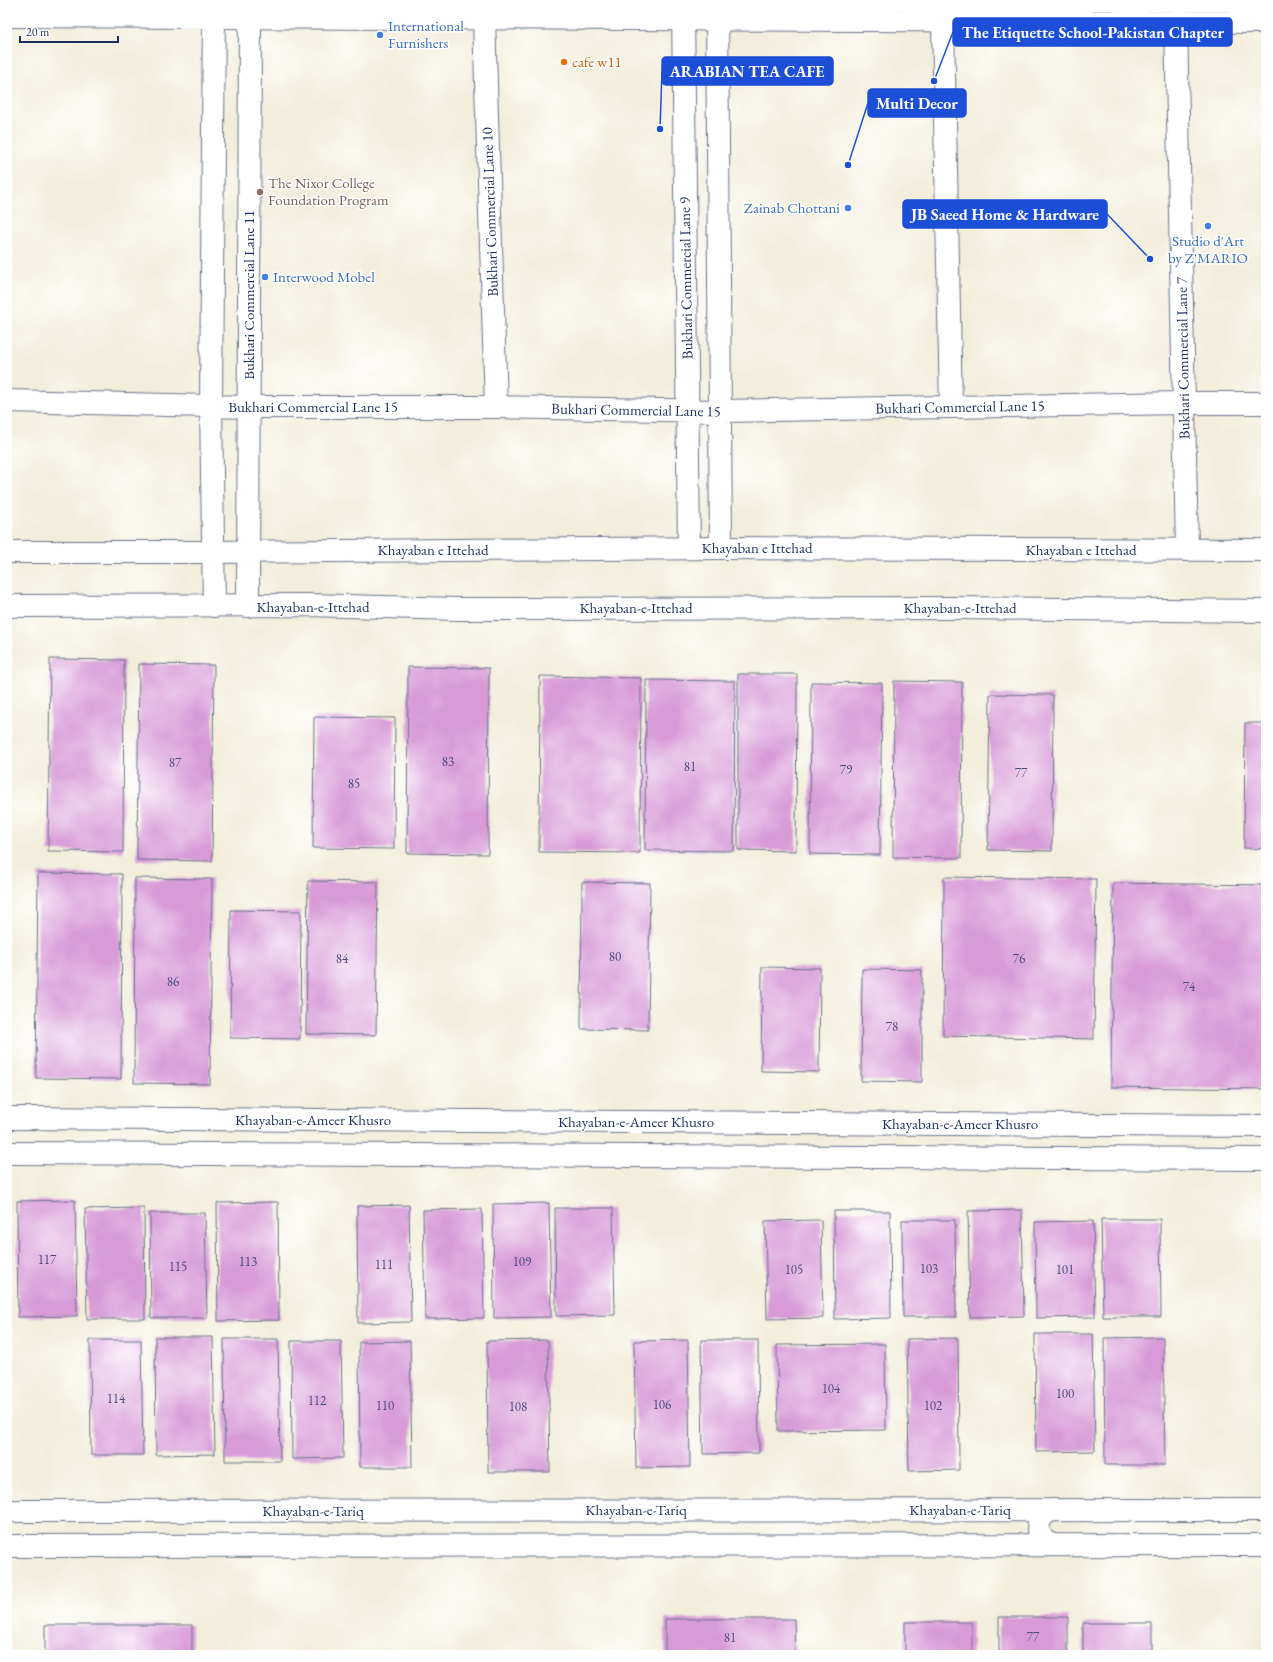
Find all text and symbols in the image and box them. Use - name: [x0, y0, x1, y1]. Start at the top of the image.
- place label: International Furnishers: [388, 16, 464, 52]
- scale bar: [20, 18, 118, 44]
- callout: The Etiquette School-Pakistan Chapter: [953, 18, 1232, 46]
- text: The Etiquette School-Pakistan Chapter: [962, 22, 1225, 43]
- text: 20 m: [26, 24, 50, 40]
- marker: International Furnishers: [375, 30, 385, 40]
- place label: cafe w11: [572, 52, 622, 71]
- marker: cafe w11: [559, 57, 569, 67]
- callout: ARABIAN TEA CAFE: [662, 57, 833, 85]
- text: ARABIAN TEA CAFE: [669, 61, 824, 82]
- callout: Multi Decor: [868, 89, 966, 117]
- text: Multi Decor: [876, 93, 958, 114]
- street label: Bukhari Commercial Lane 10: [477, 127, 502, 297]
- place label: The Nixor College Foundation Program: [268, 173, 389, 209]
- marker: The Nixor College Foundation Program: [255, 187, 265, 197]
- street label: Bukhari Commercial Lane 9: [675, 197, 696, 359]
- place label: Zainab Chottani: [744, 198, 840, 217]
- callout: JB Saeed Home & Hardware: [903, 200, 1107, 228]
- marker: Zainab Chottani: [843, 203, 853, 213]
- text: JB Saeed Home & Hardware: [909, 204, 1099, 225]
- street label: Bukhari Commercial Lane 11: [239, 210, 258, 380]
- marker: Studio d'Art by Z'MARIO: [1203, 221, 1213, 231]
- place label: Studio d'Art by Z'MARIO: [1168, 231, 1248, 267]
- place label: Interwood Mobel: [273, 267, 375, 286]
- marker: Interwood Mobel: [260, 272, 270, 282]
- street label: Bukhari Commercial Lane 7: [1172, 276, 1193, 439]
- street label: Bukhari Commercial Lane 15: [875, 396, 1045, 417]
- street label: Bukhari Commercial Lane 15: [228, 397, 398, 416]
- street label: Bukhari Commercial Lane 15: [551, 399, 721, 420]
- street label: Khayaban e Ittehad: [702, 538, 813, 557]
- street label: Khayaban e Ittehad: [378, 540, 489, 559]
- street label: Khayaban e Ittehad: [1026, 540, 1137, 559]
- street label: Khayaban-e-Ittehad: [256, 597, 370, 616]
- street label: Khayaban-e-Ittehad: [579, 598, 693, 617]
- street label: Khayaban-e-Ittehad: [903, 598, 1017, 617]
- house number: 83: [442, 753, 454, 770]
- house number: 87: [169, 754, 182, 771]
- house number: 81: [684, 758, 696, 775]
- house number: 79: [840, 761, 853, 778]
- house number: 77: [1015, 764, 1028, 781]
- house number: 85: [348, 775, 360, 792]
- house number: 80: [609, 948, 621, 965]
- house number: 84: [336, 950, 349, 967]
- house number: 76: [1013, 950, 1025, 967]
- house number: 86: [167, 973, 179, 990]
- house number: 74: [1183, 978, 1196, 995]
- house number: 78: [886, 1018, 898, 1035]
- street label: Khayaban-e-Ameer Khusro: [235, 1110, 391, 1129]
- street label: Khayaban-e-Ameer Khusro: [558, 1112, 714, 1131]
- street label: Khayaban-e-Ameer Khusro: [882, 1114, 1038, 1133]
- house number: 117: [38, 1251, 57, 1268]
- house number: 113: [239, 1253, 257, 1270]
- house number: 109: [513, 1253, 532, 1270]
- house number: 111: [375, 1256, 393, 1273]
- house number: 115: [169, 1258, 187, 1275]
- house number: 103: [920, 1260, 938, 1277]
- house number: 105: [785, 1261, 803, 1278]
- house number: 101: [1056, 1261, 1074, 1278]
- house number: 104: [822, 1380, 841, 1397]
- house number: 100: [1056, 1385, 1074, 1402]
- house number: 114: [107, 1390, 126, 1407]
- house number: 112: [308, 1392, 327, 1409]
- house number: 106: [653, 1396, 671, 1413]
- house number: 110: [376, 1397, 394, 1414]
- house number: 102: [924, 1397, 943, 1414]
- house number: 108: [509, 1398, 527, 1415]
- street label: Khayaban-e-Tariq: [585, 1500, 687, 1519]
- street label: Khayaban-e-Tariq: [909, 1500, 1011, 1519]
- street label: Khayaban-e-Tariq: [262, 1501, 364, 1520]
- house number: 77: [1027, 1628, 1040, 1645]
- house number: 81: [724, 1629, 736, 1646]

